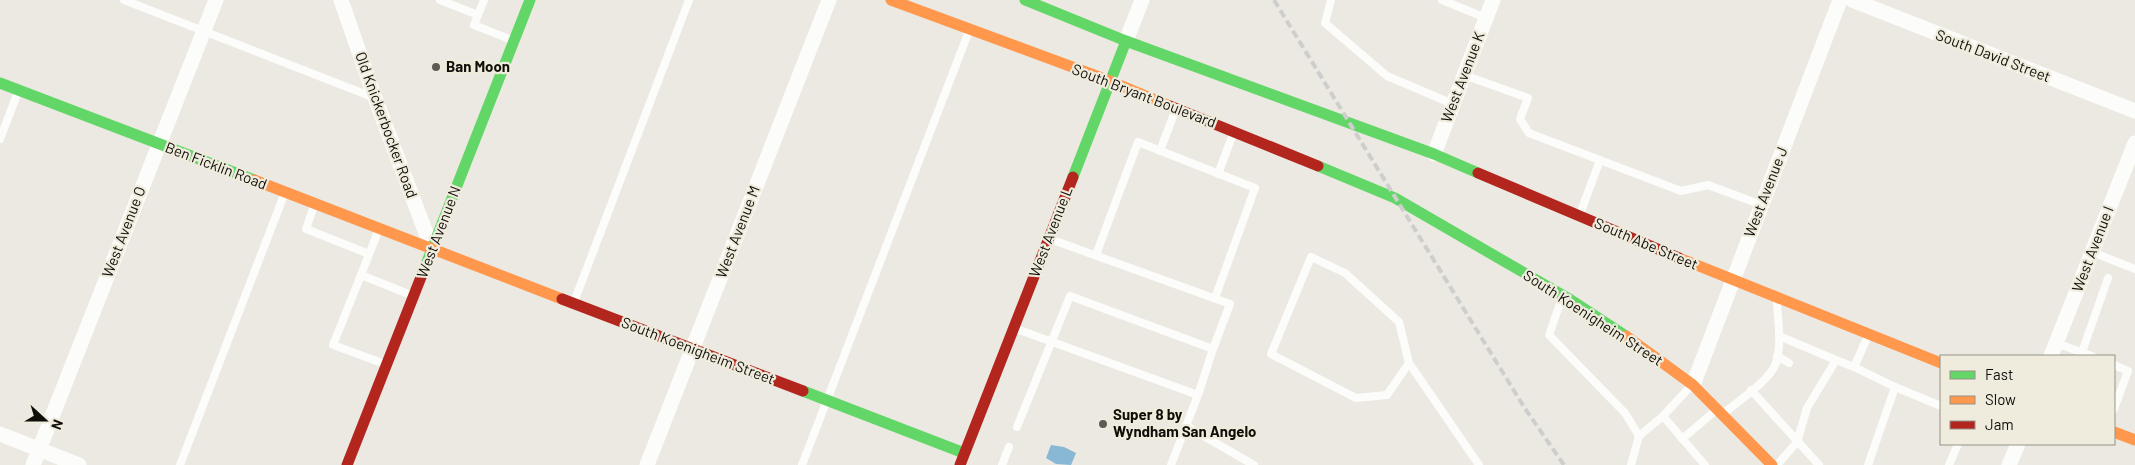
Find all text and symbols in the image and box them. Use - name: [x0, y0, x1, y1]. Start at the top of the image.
- street label: South David Street: [1933, 25, 2053, 85]
- street label: West Avenue K: [1436, 29, 1488, 125]
- street label: Old Knickerbocker Road: [352, 49, 422, 200]
- place label: Ban Moon: [446, 57, 510, 75]
- street label: South Bryant Boulevard: [1070, 59, 1219, 131]
- marker: Ban Moon: [430, 61, 442, 73]
- street label: Ben Ficklin Road: [163, 137, 270, 193]
- street label: West Avenue J: [1740, 144, 1791, 239]
- street label: West Avenue N: [412, 183, 464, 280]
- street label: West Avenue M: [711, 183, 763, 280]
- street label: West Avenue O: [97, 184, 149, 280]
- street label: West Avenue L: [1025, 184, 1076, 279]
- street label: West Avenue I: [2067, 203, 2117, 294]
- street label: South Abe Street: [1592, 213, 1701, 273]
- street label: South Koenigheim Street: [1520, 265, 1667, 369]
- street label: South Koenigheim Street: [619, 313, 778, 388]
- legend: [1940, 355, 2115, 445]
- text: Fast: [1985, 365, 2013, 383]
- text: Slow: [1985, 390, 2016, 408]
- north arrow: [20, 395, 70, 445]
- place label: Super 8 by Wyndham San Angelo: [1113, 405, 1256, 440]
- text: Jam: [1985, 415, 2014, 433]
- text: N: [48, 417, 67, 432]
- marker: Super 8 by Wyndham San Angelo: [1097, 418, 1109, 430]

